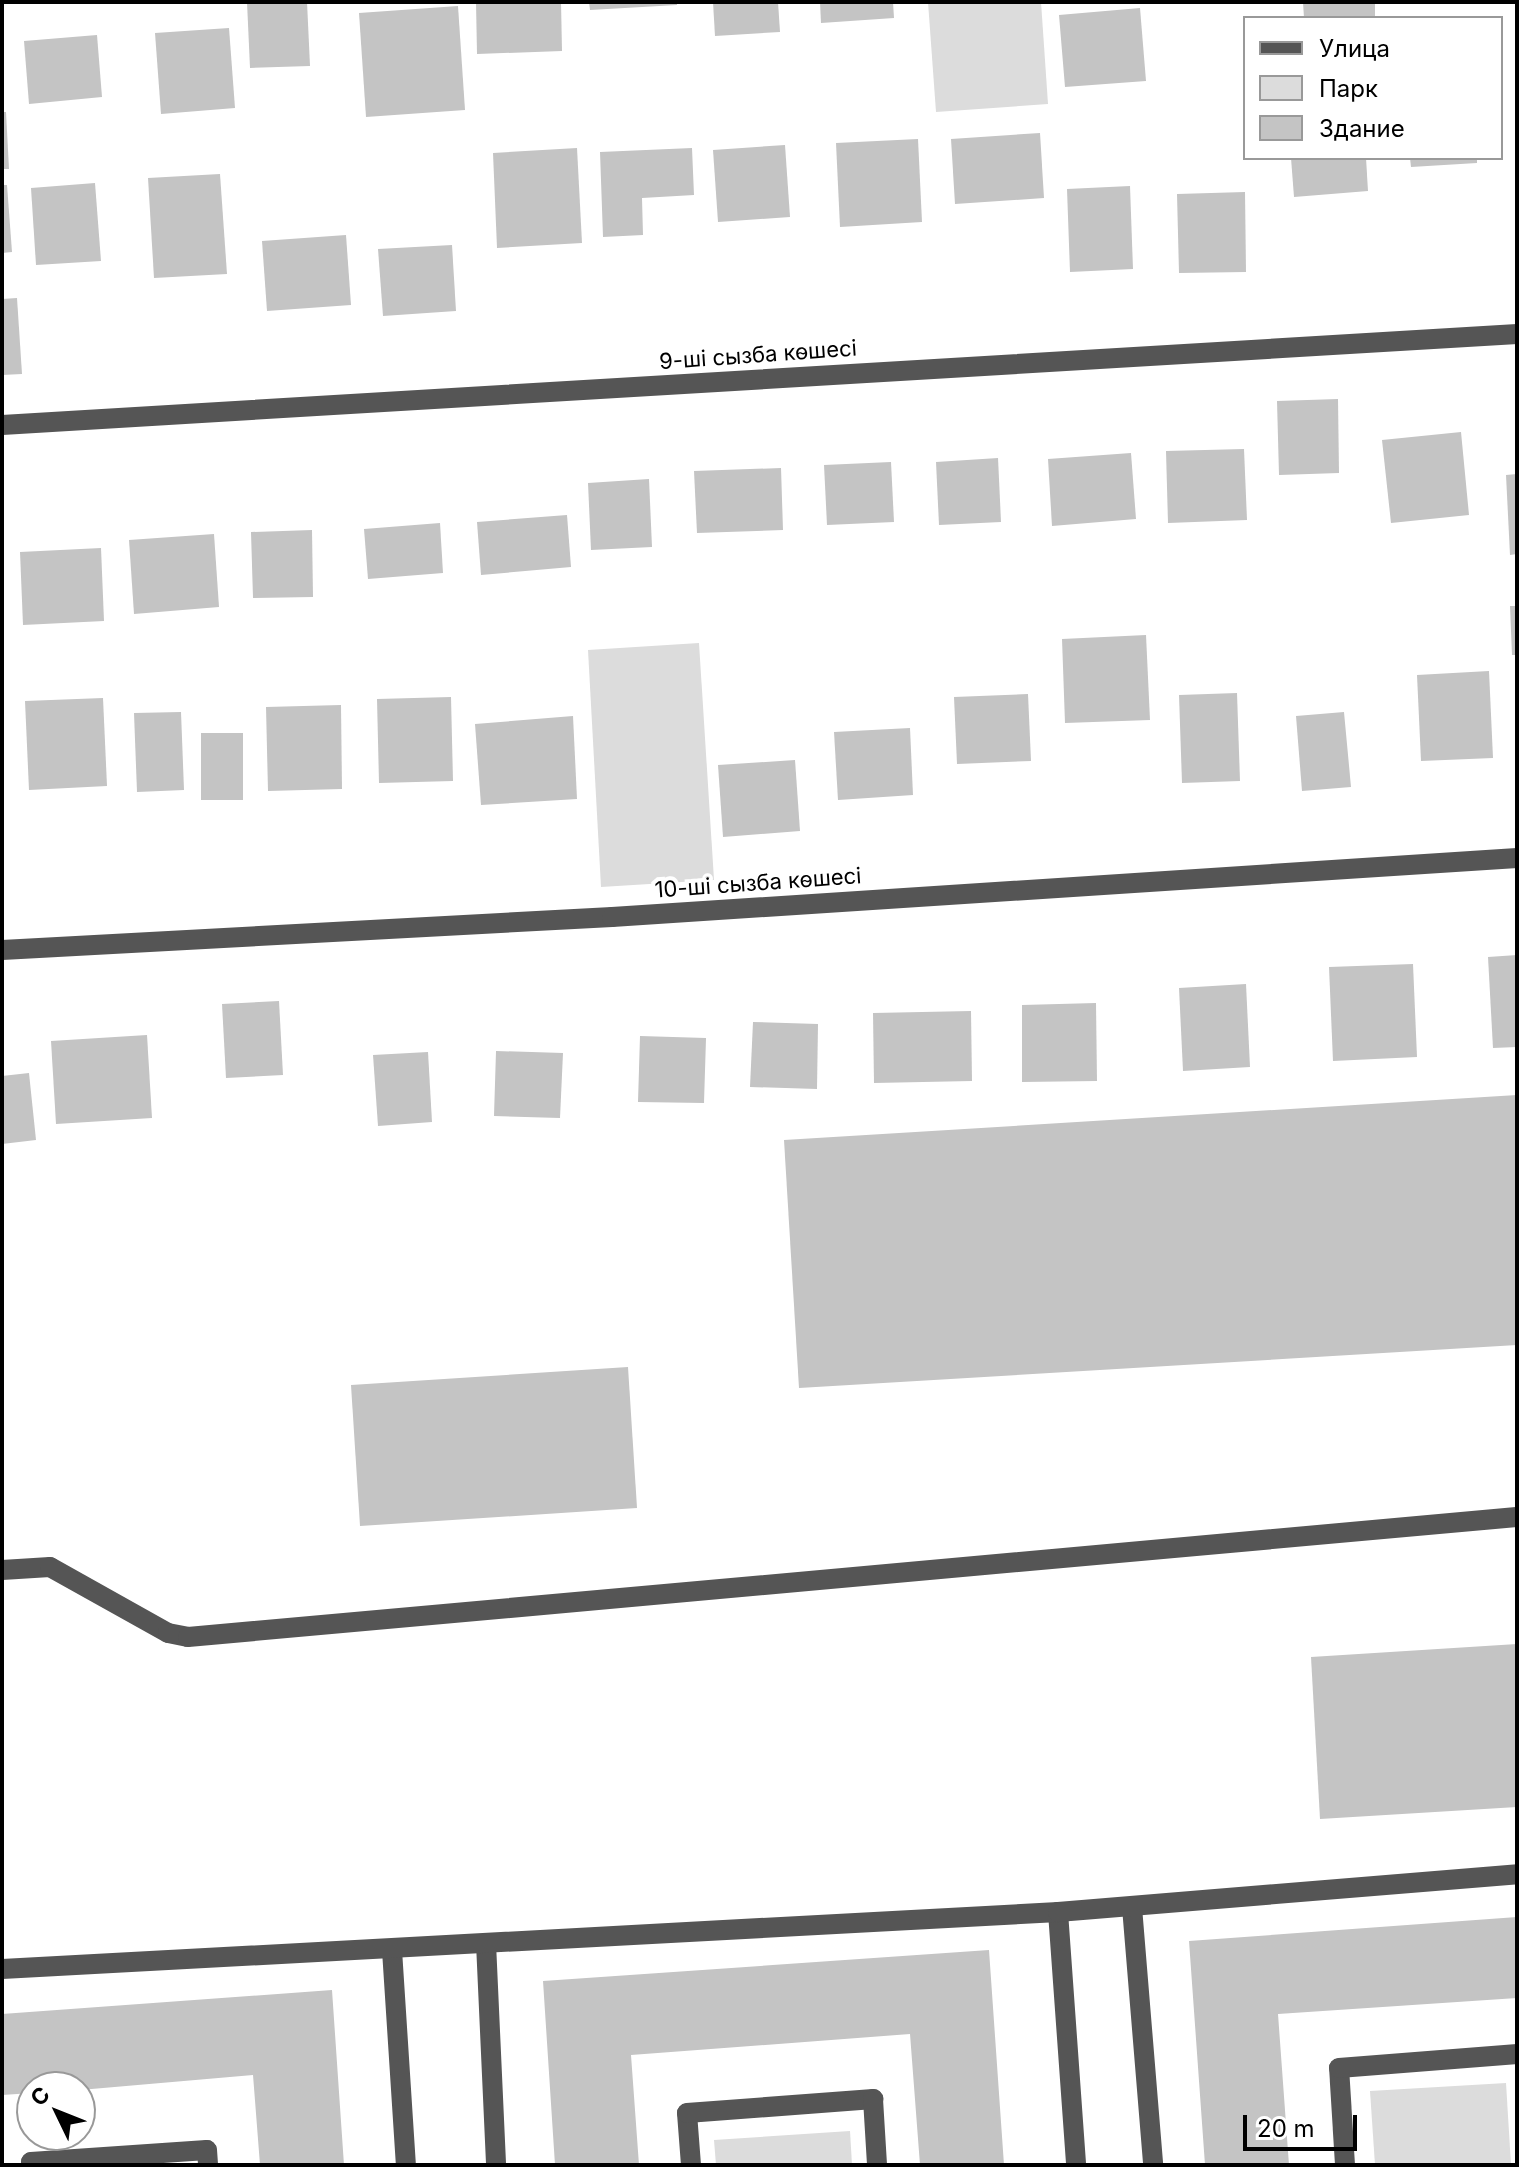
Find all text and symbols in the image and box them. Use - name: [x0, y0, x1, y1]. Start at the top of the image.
- legend: [1243, 16, 1503, 160]
- text: Улица: [1319, 34, 1390, 63]
- text: Парк: [1319, 74, 1378, 103]
- text: Здание: [1319, 114, 1405, 143]
- street label: 9-ші сызба көшесі: [658, 335, 858, 375]
- street label: 10-ші сызба көшесі: [654, 863, 862, 903]
- north arrow: [16, 2071, 96, 2151]
- text: С: [25, 2081, 55, 2111]
- scale bar: [1247, 2099, 1361, 2149]
- text: 20 m: [1257, 2114, 1315, 2143]

